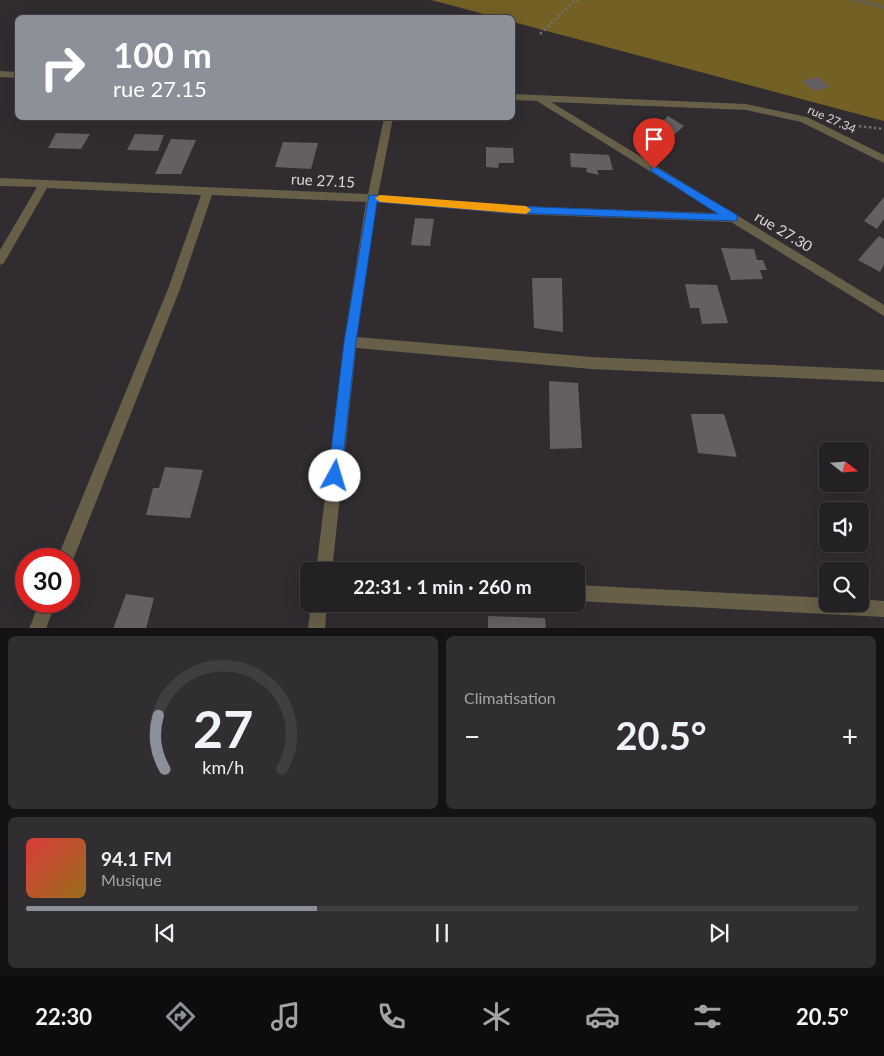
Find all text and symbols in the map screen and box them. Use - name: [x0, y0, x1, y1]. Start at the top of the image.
- text: 100 m: [113, 33, 212, 75]
- icon: right: [30, 35, 95, 100]
- text: rue 27.15: [113, 75, 207, 102]
- street label: rue 27.34: [806, 102, 858, 136]
- pin: [633, 118, 675, 169]
- icon: arrive: [640, 125, 668, 153]
- street label: rue 27.15: [291, 169, 355, 191]
- street label: rue 27.30: [752, 207, 816, 255]
- north arrow: [819, 442, 869, 492]
- map controls: [819, 442, 869, 612]
- position arrow: [308, 449, 360, 501]
- button: sound: [819, 502, 869, 552]
- speed limit sign: 30: [15, 548, 80, 613]
- button: search: [819, 562, 869, 612]
- text: 22:31 · 1 min · 260 m: [353, 575, 532, 598]
- text: Climatisation: [464, 688, 556, 707]
- text: 27: [193, 697, 253, 759]
- text: 20.5°: [616, 712, 706, 758]
- text: −: [464, 719, 480, 753]
- text: +: [842, 719, 858, 753]
- text: km/h: [202, 756, 244, 778]
- text: 94.1 FM: [101, 847, 172, 870]
- text: Musique: [101, 870, 162, 889]
- icon: previous: [151, 919, 179, 947]
- icon: pause: [428, 919, 456, 947]
- icon: next: [705, 919, 733, 947]
- icon: directions: [163, 999, 198, 1034]
- icon: music: [268, 999, 303, 1034]
- icon: phone: [374, 999, 409, 1034]
- icon: climate: [479, 999, 514, 1034]
- icon: car: [585, 999, 620, 1034]
- icon: filters: [690, 999, 725, 1034]
- text: 22:30: [35, 1003, 92, 1030]
- text: 20.5°: [796, 1003, 849, 1030]

